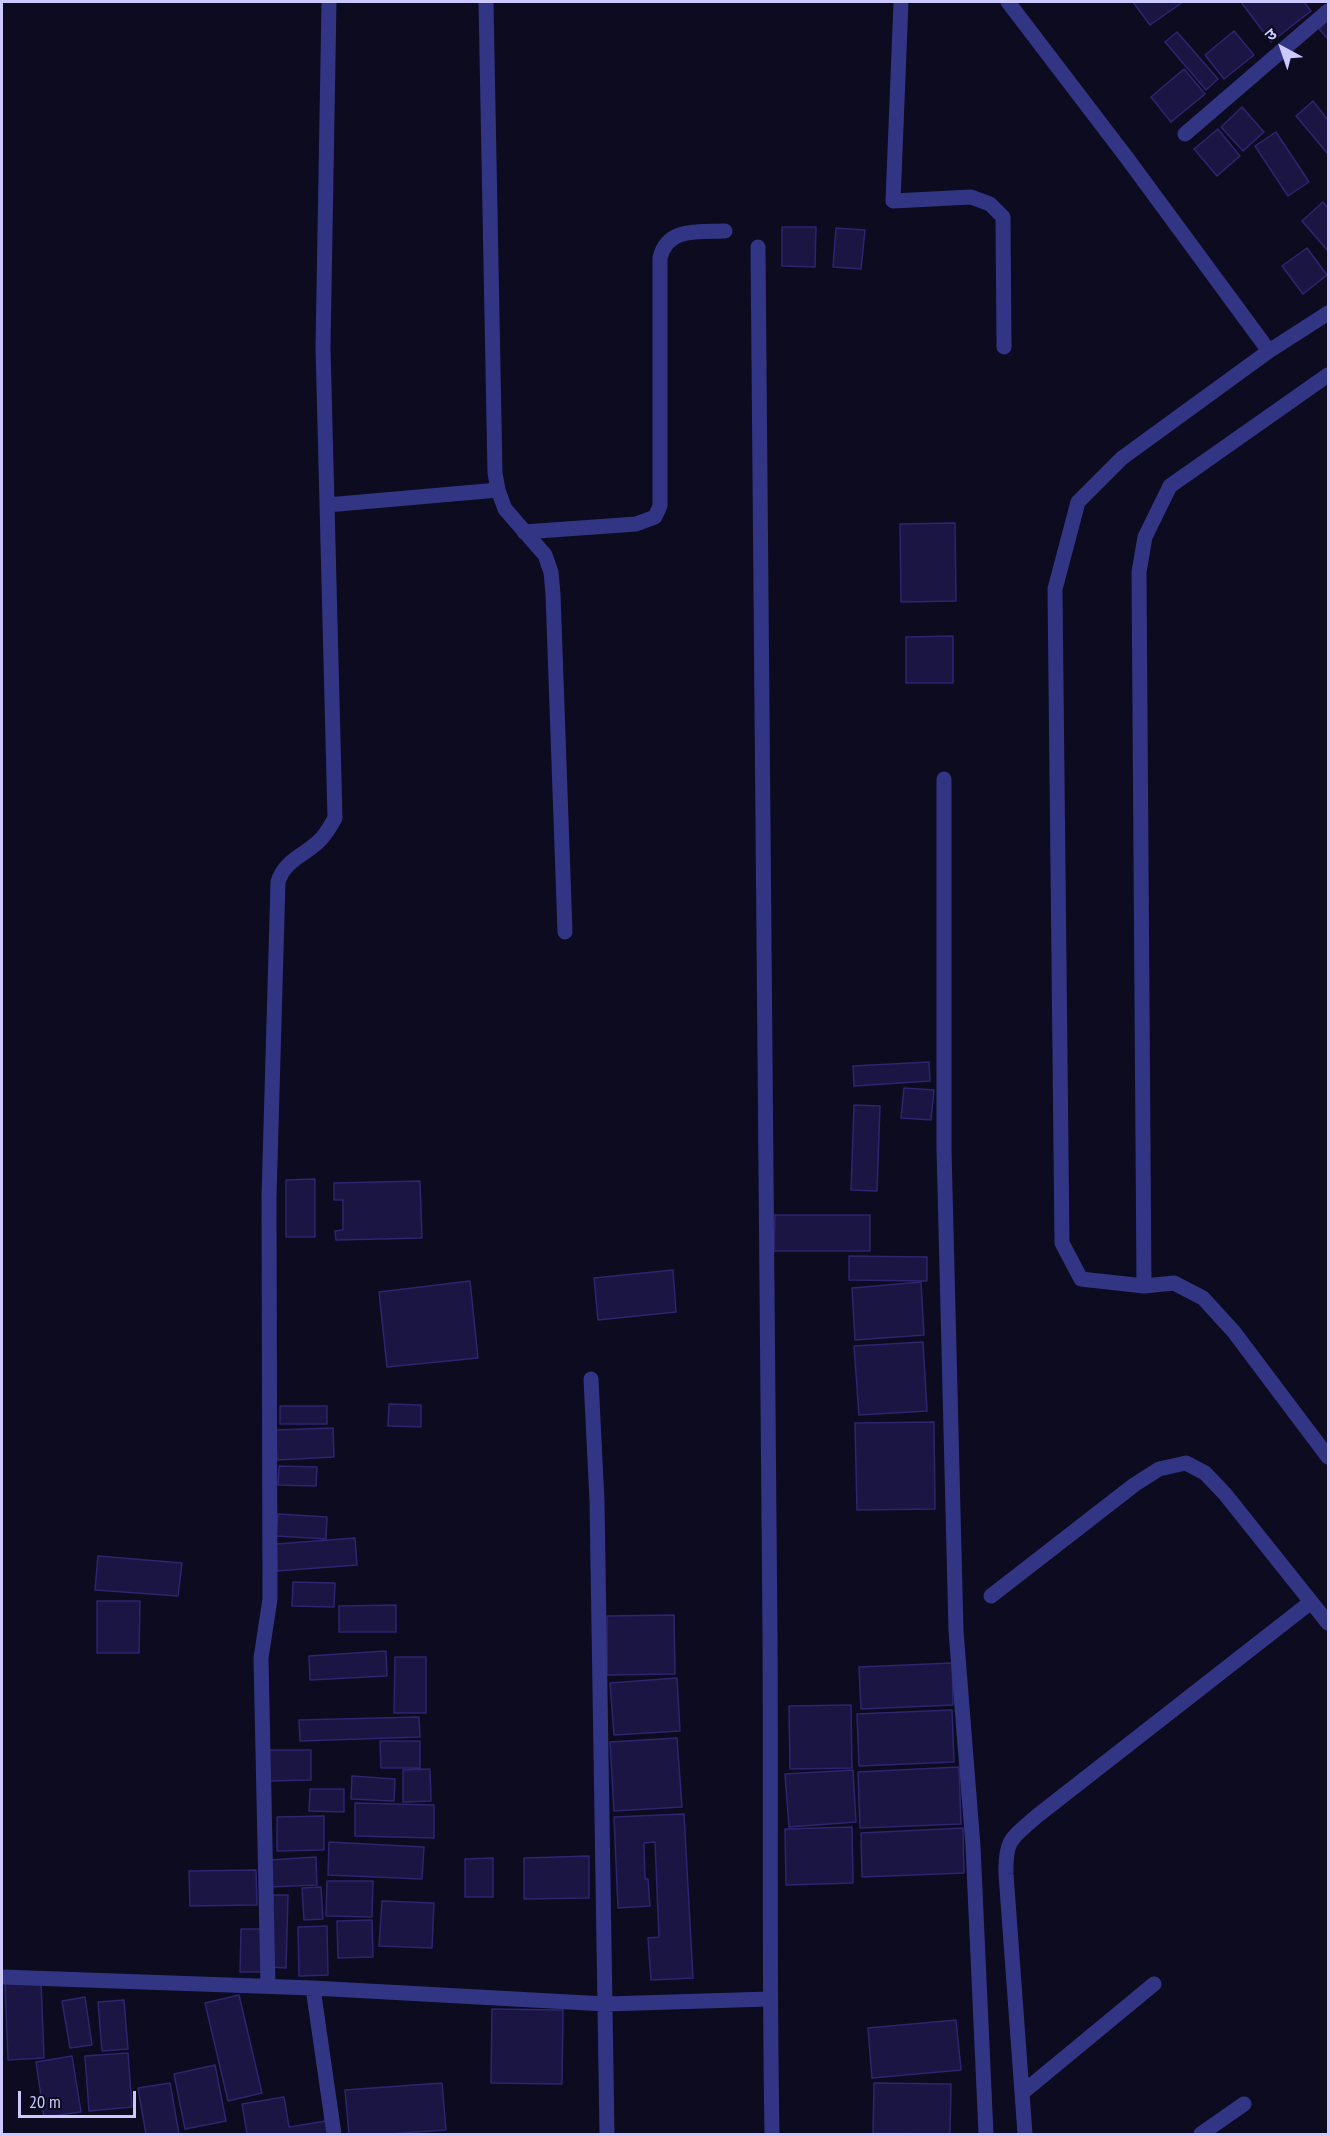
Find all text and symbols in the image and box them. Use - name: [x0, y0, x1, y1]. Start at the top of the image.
- north arrow: [1252, 18, 1312, 78]
- text: उ: [1260, 24, 1280, 45]
- scale bar: [21, 2079, 140, 2117]
- text: 20 m: [29, 2090, 61, 2113]

